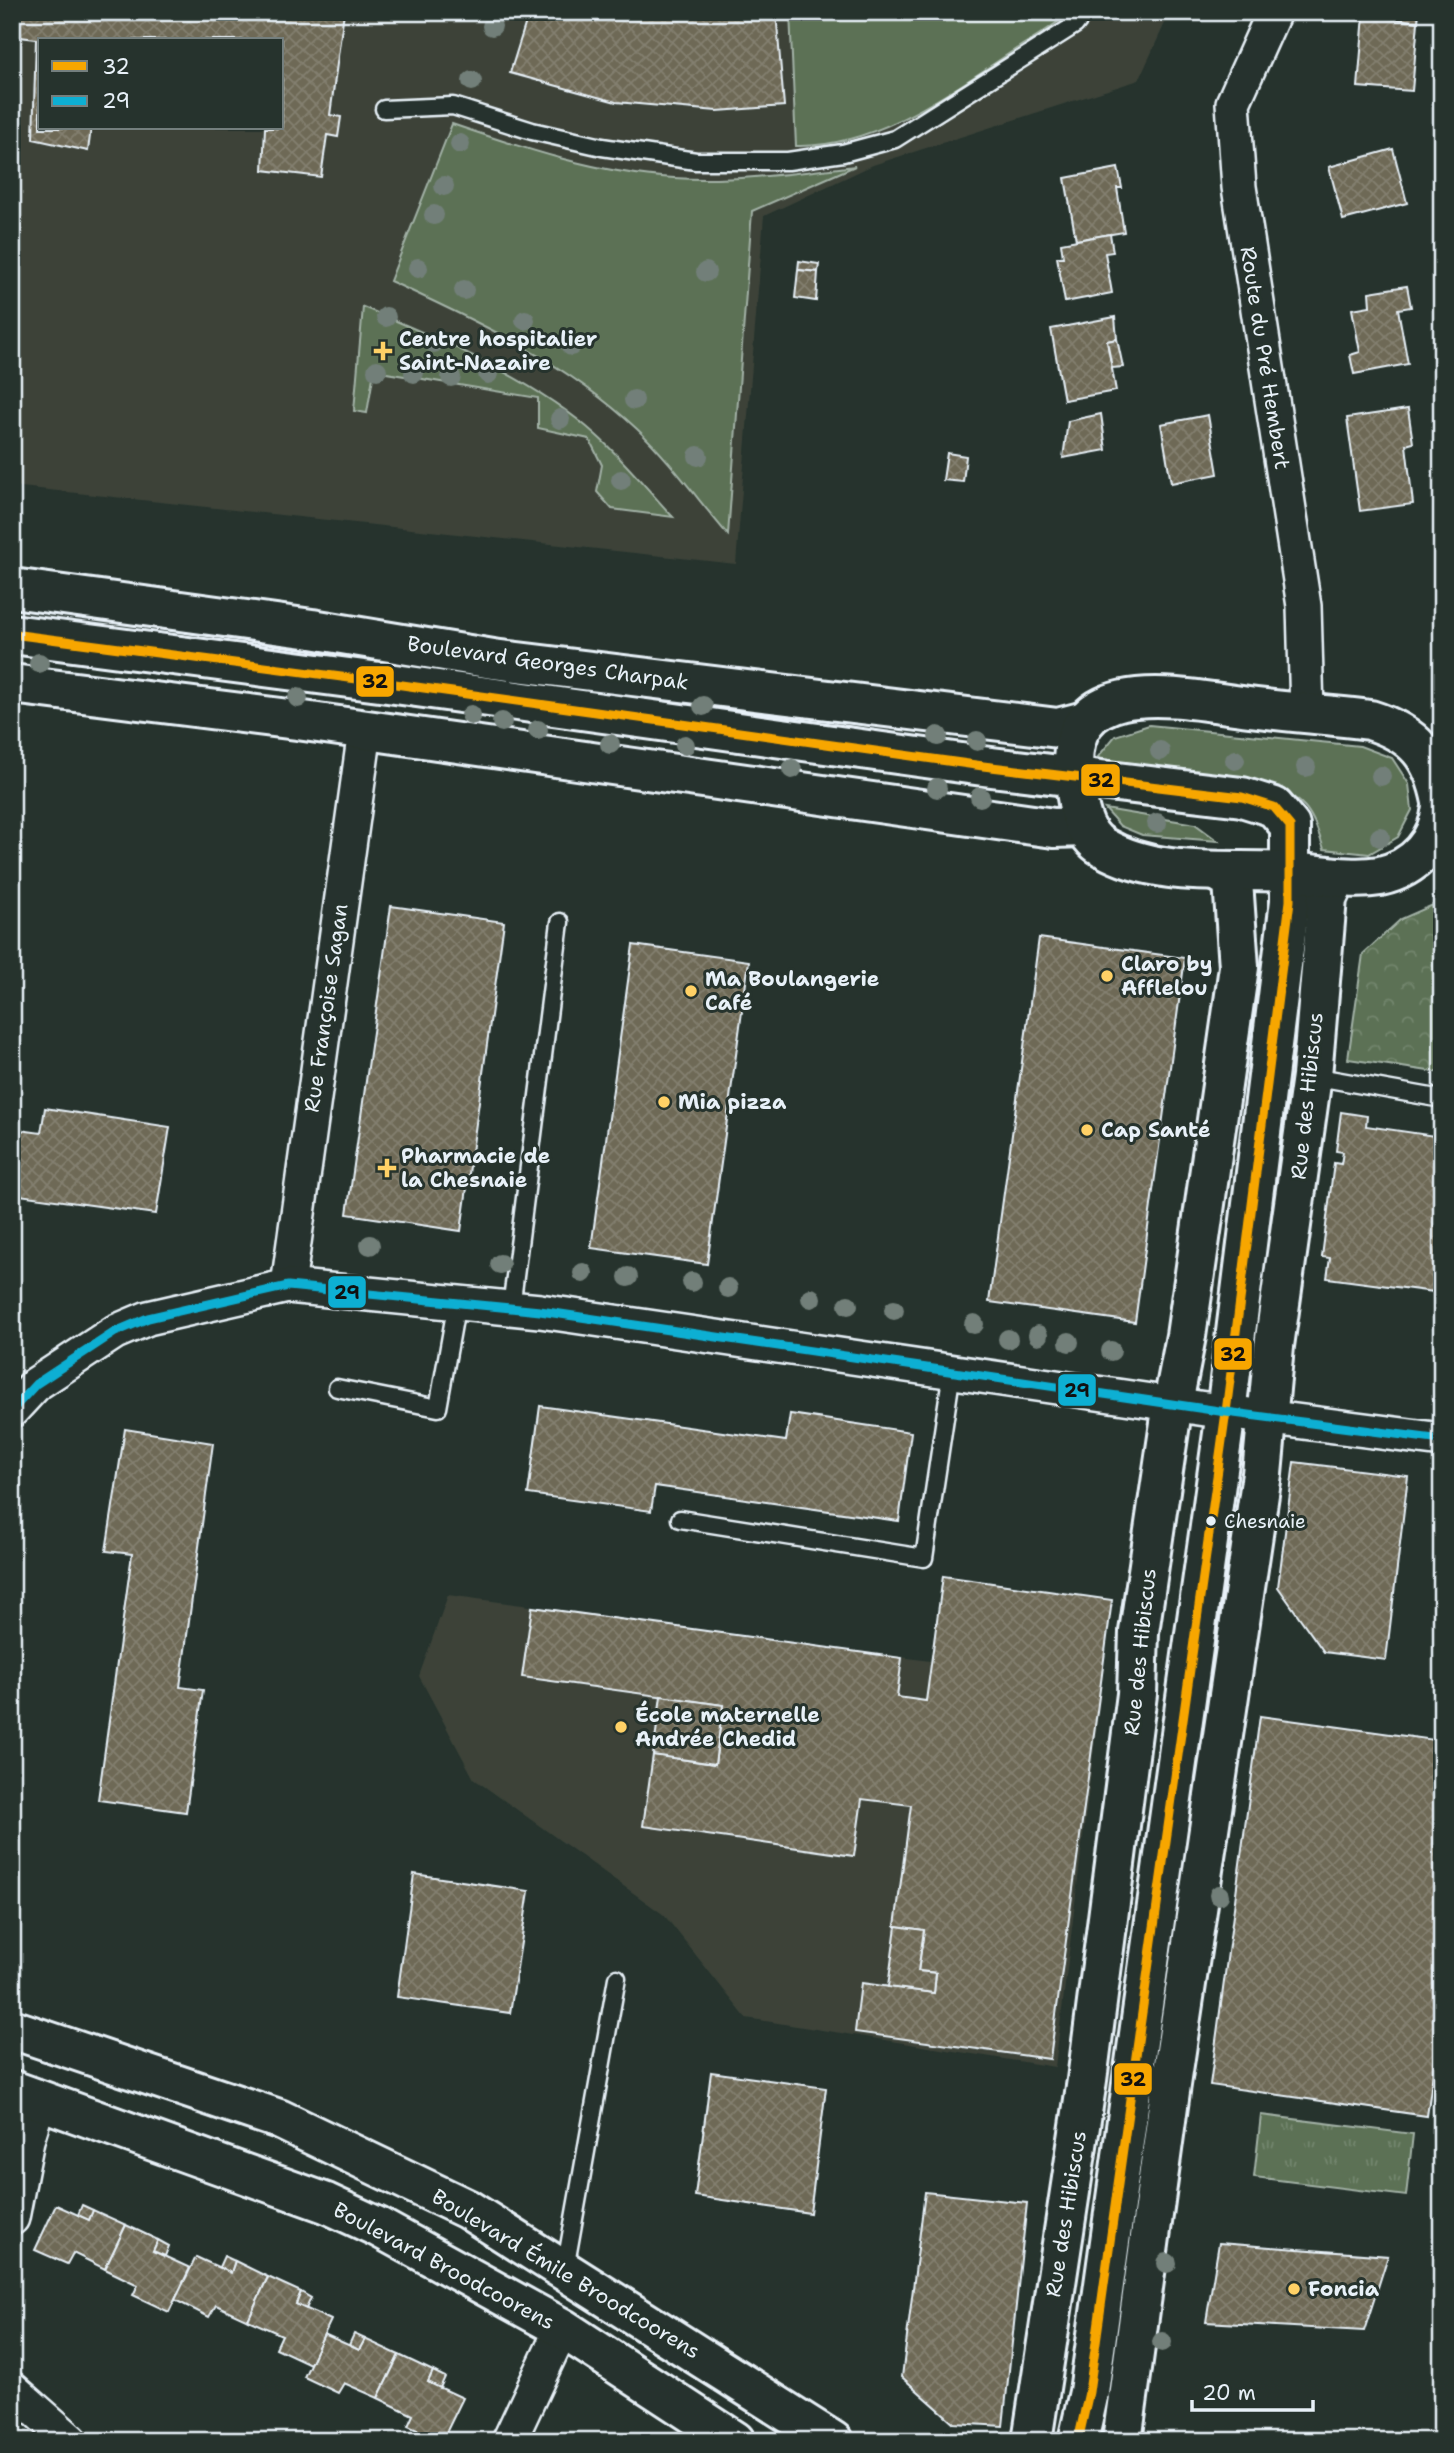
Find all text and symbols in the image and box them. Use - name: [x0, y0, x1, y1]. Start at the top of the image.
- legend: [38, 38, 284, 130]
- text: 32: [102, 53, 130, 81]
- text: 29: [102, 87, 130, 115]
- street label: Route du Pré Hembert: [1234, 245, 1296, 471]
- place label: Centre hospitalier Saint-Nazaire: [399, 325, 597, 377]
- marker: Centre hospitalier Saint-Nazaire: [373, 341, 393, 361]
- street label: Boulevard Georges Charpak: [406, 629, 690, 697]
- line badge: 32: [355, 665, 395, 698]
- text: 32: [362, 669, 388, 694]
- line badge: 32: [1080, 763, 1121, 797]
- text: 32: [1088, 768, 1114, 793]
- street label: Rue Françoise Sagan: [297, 902, 355, 1114]
- place label: Claro by Afflelou: [1121, 950, 1213, 1002]
- place label: Ma Boulangerie Café: [705, 965, 879, 1017]
- marker: Claro by Afflelou: [1099, 968, 1115, 984]
- marker: Ma Boulangerie Café: [683, 983, 699, 999]
- street label: Rue des Hibiscus: [1284, 1011, 1330, 1181]
- place label: Mia pizza: [678, 1088, 787, 1116]
- marker: Mia pizza: [656, 1094, 672, 1110]
- place label: Cap Santé: [1101, 1116, 1211, 1144]
- marker: Cap Santé: [1079, 1122, 1095, 1138]
- place label: Pharmacie de la Chesnaie: [401, 1142, 550, 1194]
- marker: Pharmacie de la Chesnaie: [379, 1160, 395, 1176]
- line badge: 29: [327, 1275, 367, 1309]
- text: 29: [334, 1280, 360, 1305]
- line badge: 32: [1213, 1337, 1253, 1371]
- text: 32: [1220, 1342, 1246, 1367]
- line badge: 29: [1057, 1373, 1097, 1407]
- text: 29: [1064, 1378, 1090, 1403]
- place label: Chesnaie: [1224, 1509, 1306, 1534]
- marker: Chesnaie: [1204, 1514, 1218, 1528]
- street label: Rue des Hibiscus: [1117, 1567, 1163, 1737]
- place label: École maternelle Andrée Chedid: [635, 1700, 820, 1753]
- marker: École maternelle Andrée Chedid: [613, 1719, 629, 1735]
- line badge: 32: [1113, 2062, 1153, 2096]
- text: 32: [1120, 2067, 1146, 2092]
- street label: Rue des Hibiscus: [1039, 2129, 1093, 2299]
- street label: Boulevard Émile Broodcoorens: [427, 2182, 706, 2365]
- street label: Boulevard Broodcoorens: [329, 2196, 559, 2336]
- place label: Foncia: [1308, 2275, 1380, 2303]
- marker: Foncia: [1286, 2281, 1302, 2297]
- scale bar: [1192, 2369, 1312, 2413]
- text: 20 m: [1202, 2379, 1256, 2407]

